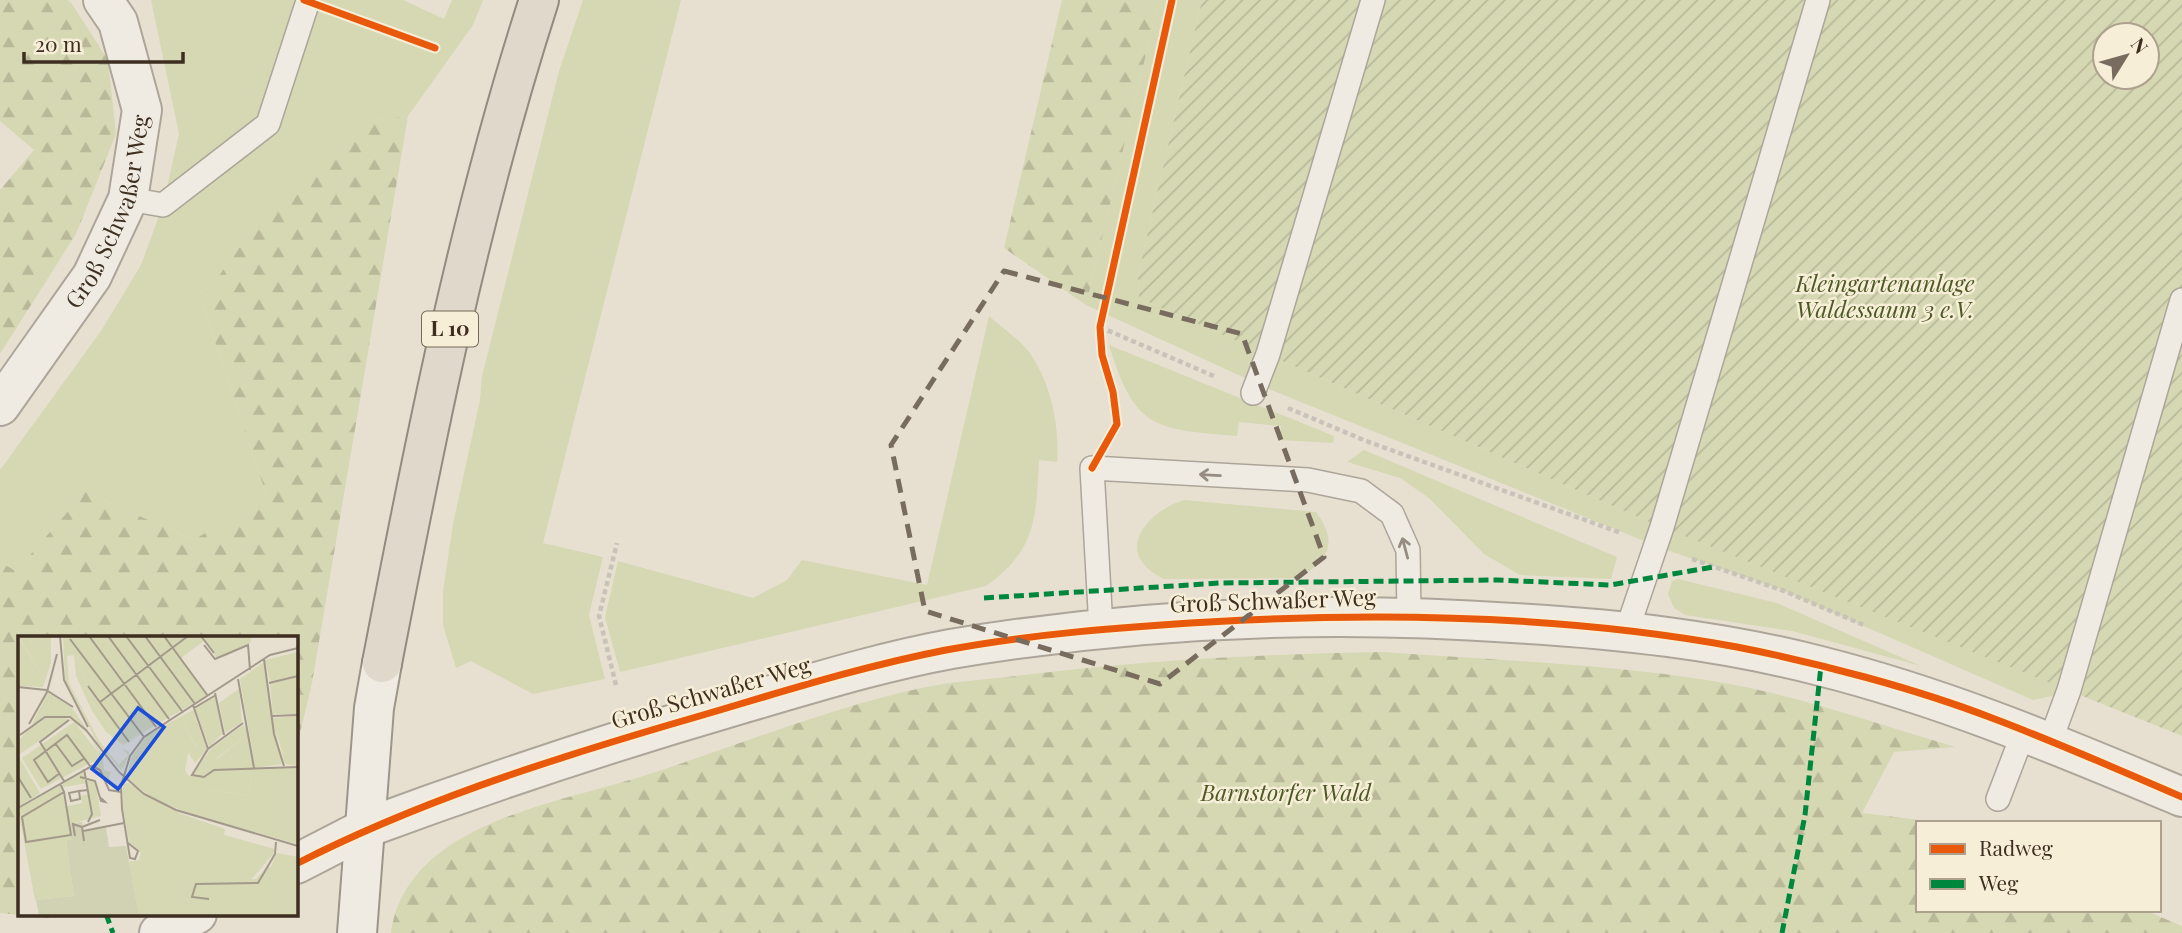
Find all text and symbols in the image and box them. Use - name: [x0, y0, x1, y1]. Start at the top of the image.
- scale bar: [24, 21, 184, 65]
- north arrow: [2091, 21, 2161, 91]
- text: 20 m: [35, 29, 82, 57]
- text: N: [2126, 32, 2155, 59]
- street label: Groß Schwaßer Weg: [57, 112, 155, 314]
- park label: Kleingartenanlage Waldessaum 3 e.V.: [1794, 267, 1975, 324]
- road number: L 10: [422, 312, 478, 346]
- one-way arrow: [1199, 468, 1222, 481]
- one-way arrow: [1398, 538, 1411, 560]
- street label: Groß Schwaßer Weg: [1169, 580, 1377, 619]
- inset map: [18, 636, 298, 916]
- street label: Groß Schwaßer Weg: [607, 648, 814, 735]
- park label: Barnstorfer Wald: [1200, 776, 1372, 807]
- legend: [1916, 821, 2161, 912]
- text: Radweg: [1979, 833, 2053, 861]
- text: Weg: [1978, 868, 2018, 896]

